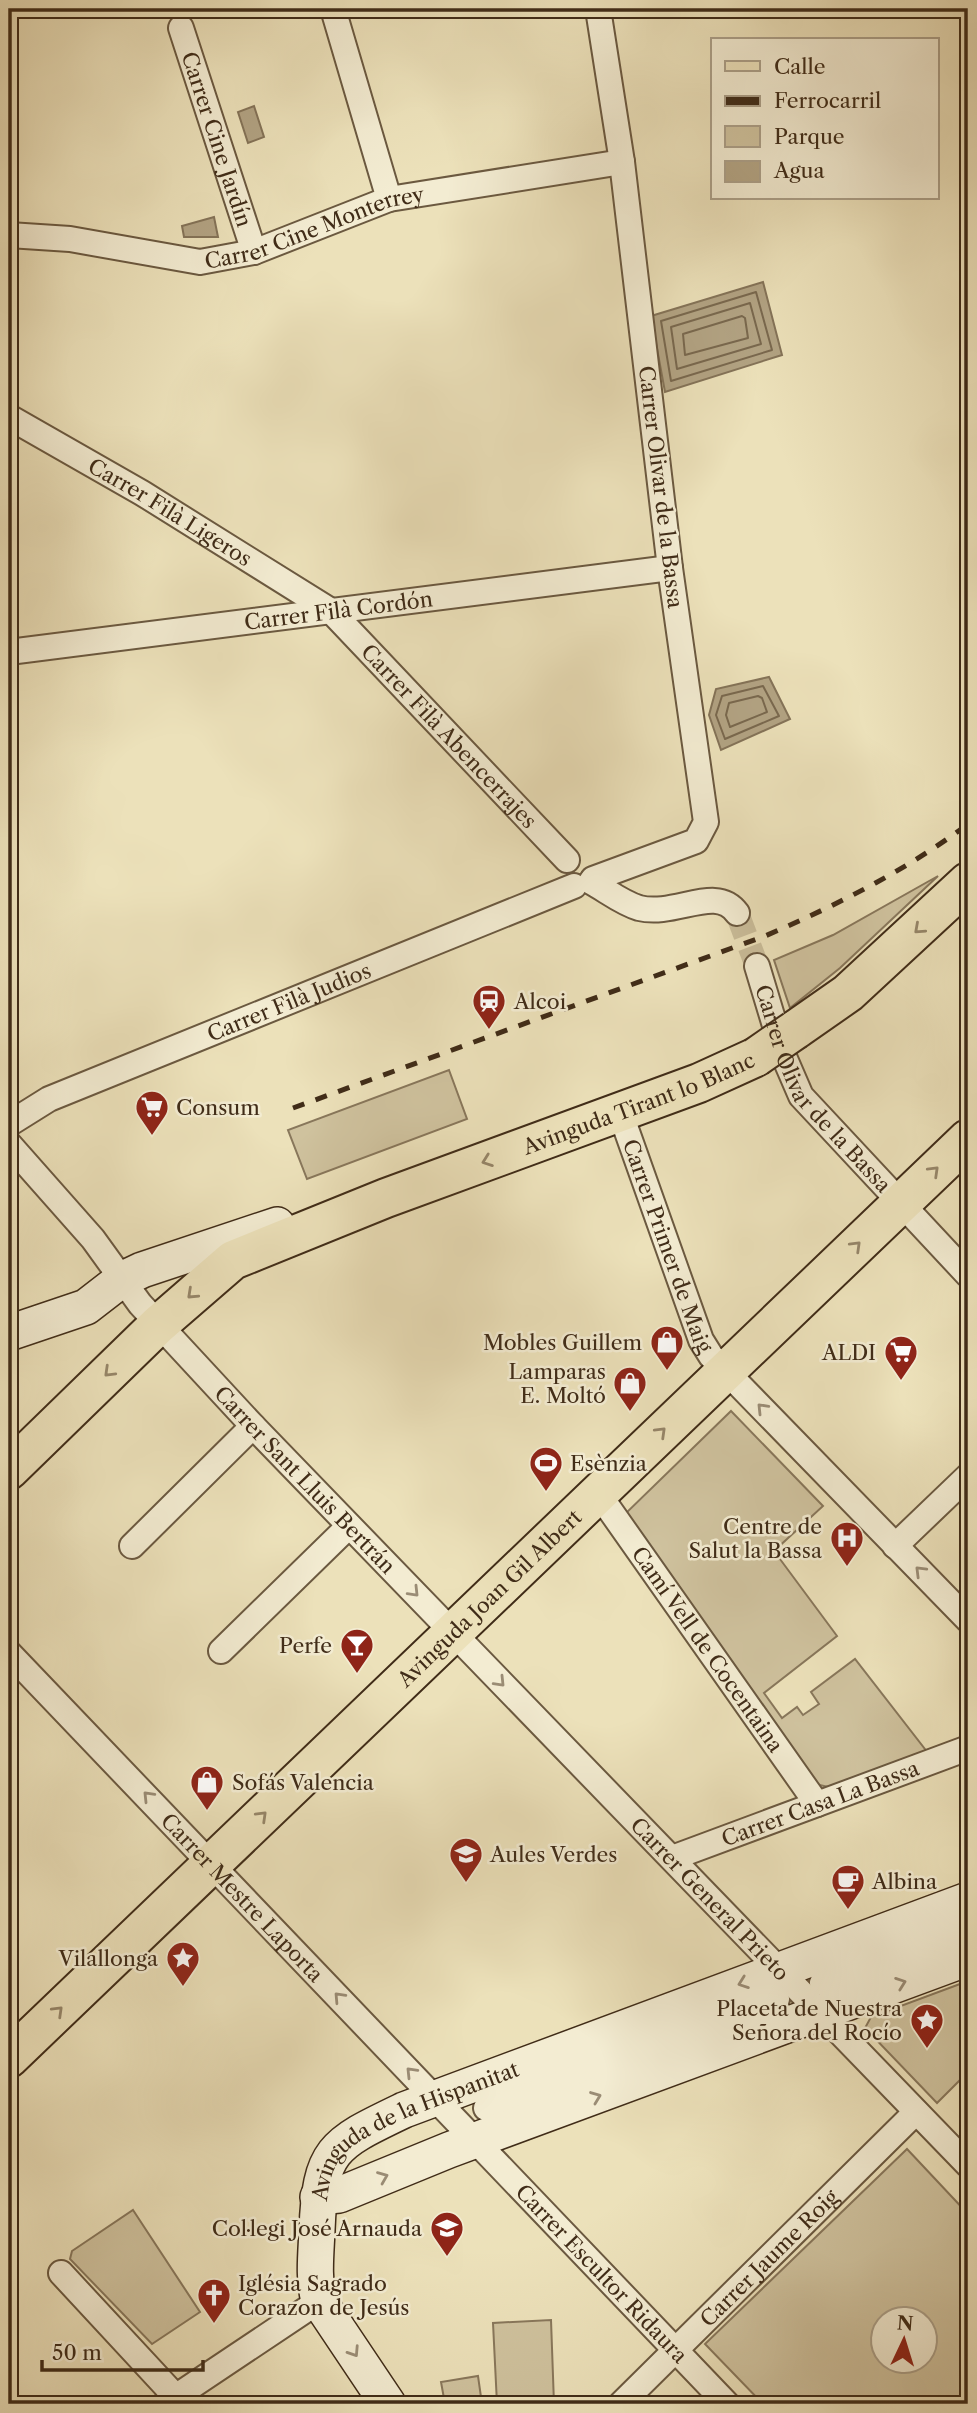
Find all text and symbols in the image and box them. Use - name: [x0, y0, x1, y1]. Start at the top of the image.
- legend: [711, 38, 939, 200]
- street label: Carrer Cine Jardín: [177, 48, 257, 230]
- text: Calle: [774, 54, 826, 79]
- text: Ferrocarril: [774, 88, 881, 113]
- text: Parque: [774, 124, 845, 149]
- text: Agua: [773, 158, 826, 183]
- street label: Carrer Cine Monterrey: [202, 181, 426, 273]
- street label: Carrer Olivar de la Bassa: [634, 364, 688, 610]
- street label: Carrer Filà Ligeros: [84, 453, 257, 571]
- street label: Carrer Filà Cordón: [243, 586, 434, 635]
- street label: Carrer Filà Abencerrajes: [356, 639, 542, 833]
- one-way arrow: [914, 921, 927, 933]
- street label: Carrer Filà Judios: [203, 957, 374, 1046]
- street label: Carrer Olivar de la Bassa: [751, 981, 897, 1198]
- station icon: Alcoi: [470, 982, 508, 1031]
- place label: Alcoi: [513, 989, 566, 1014]
- street label: Avinguda Tirant lo Blanc: [518, 1047, 758, 1160]
- supermarket icon: Consum: [133, 1088, 171, 1137]
- place label: Consum: [176, 1095, 260, 1120]
- street label: Carrer Primer de Maig: [618, 1136, 719, 1358]
- one-way arrow: [481, 1153, 493, 1167]
- one-way arrow: [926, 1167, 939, 1179]
- one-way arrow: [848, 1242, 861, 1255]
- one-way arrow: [187, 1285, 200, 1298]
- shop icon: Mobles Guillem: [648, 1323, 686, 1372]
- place label: Mobles Guillem: [483, 1330, 642, 1355]
- supermarket icon: ALDI: [882, 1333, 920, 1382]
- place label: ALDI: [821, 1340, 876, 1365]
- place label: Lamparas E. Moltó: [509, 1359, 606, 1408]
- one-way arrow: [105, 1364, 118, 1377]
- shop icon: Lamparas E. Moltó: [611, 1364, 649, 1413]
- street label: Carrer Sant Lluis Bertrán: [210, 1381, 401, 1578]
- one-way arrow: [757, 1403, 770, 1416]
- one-way arrow: [653, 1428, 666, 1441]
- sports icon: Esènzia: [527, 1444, 565, 1493]
- place label: Esènzia: [570, 1451, 648, 1476]
- street label: Avinguda Joan Gil Albert: [391, 1504, 587, 1692]
- place label: Centre de Salut la Bassa: [688, 1514, 823, 1563]
- hospital icon: Centre de Salut la Bassa: [828, 1519, 866, 1568]
- street label: Camí Vell de Cocentaina: [627, 1542, 789, 1758]
- one-way arrow: [916, 1567, 929, 1580]
- one-way arrow: [405, 1584, 418, 1597]
- bar icon: Perfe: [338, 1626, 376, 1675]
- place label: Perfe: [279, 1633, 332, 1658]
- one-way arrow: [492, 1673, 505, 1686]
- street label: Carrer Casa La Bassa: [718, 1755, 923, 1851]
- shop icon: Sofás Valencia: [188, 1763, 226, 1812]
- place label: Sofás Valencia: [232, 1770, 375, 1795]
- one-way arrow: [143, 1791, 156, 1804]
- street label: Carrer Mestre Laporta: [156, 1808, 329, 1987]
- one-way arrow: [253, 1811, 266, 1824]
- street label: Carrer General Prieto: [626, 1812, 795, 1985]
- school or university icon: Aules Verdes: [447, 1835, 485, 1884]
- place label: Aules Verdes: [489, 1842, 617, 1867]
- cafe icon: Albina: [829, 1862, 867, 1911]
- place label: Albina: [871, 1869, 938, 1894]
- place icon: Vilallonga: [164, 1939, 202, 1988]
- place label: Vilallonga: [58, 1946, 159, 1971]
- one-way arrow: [738, 1975, 750, 1989]
- one-way arrow: [894, 1977, 906, 1991]
- one-way arrow: [335, 1992, 347, 2005]
- place label: Placeta de Nuestra Señora del Rocío: [716, 1996, 903, 2045]
- place icon: Placeta de Nuestra Señora del Rocío: [908, 2001, 946, 2050]
- one-way arrow: [50, 2006, 63, 2019]
- street label: Avinguda de la Hispanitat: [306, 2056, 523, 2203]
- one-way arrow: [406, 2067, 419, 2080]
- one-way arrow: [589, 2091, 601, 2105]
- one-way arrow: [375, 2171, 388, 2185]
- street label: Carrer Escultor Ridaura: [511, 2179, 694, 2368]
- street label: Carrer Jaume Roig: [695, 2183, 844, 2331]
- school or university icon: Col·legi José Arnauda: [428, 2209, 466, 2258]
- place label: Col·legi José Arnauda: [212, 2216, 423, 2241]
- place label: Iglésia Sagrado Corazon de Jesús: [238, 2271, 409, 2320]
- church icon: Iglésia Sagrado Corazon de Jesús: [195, 2276, 233, 2325]
- north arrow: [869, 2304, 939, 2374]
- text: N: [896, 2311, 914, 2336]
- scale bar: [42, 2329, 203, 2373]
- text: 50 m: [52, 2340, 102, 2365]
- one-way arrow: [346, 2345, 359, 2358]

